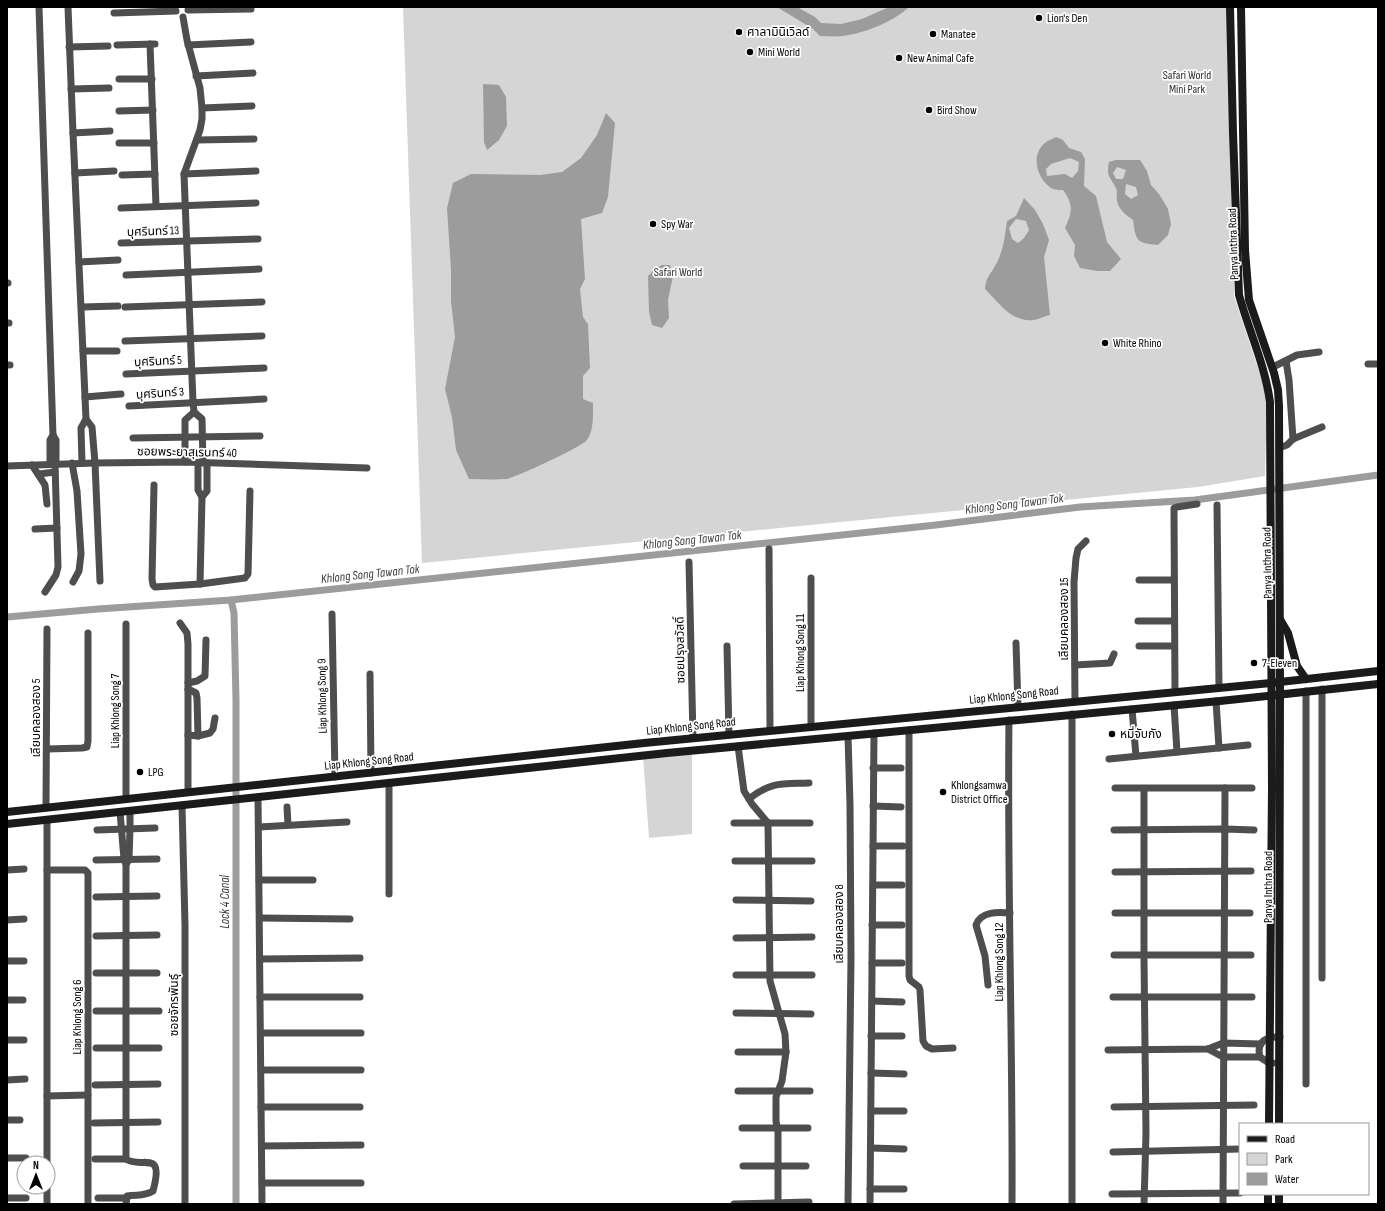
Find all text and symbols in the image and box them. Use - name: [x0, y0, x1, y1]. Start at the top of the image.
- place label: Lion's Den: [1047, 11, 1087, 26]
- marker: Lion's Den: [1034, 13, 1044, 23]
- place label: ศาลามินิเวิลด์: [747, 25, 809, 40]
- marker: ศาลามินิเวิลด์: [734, 27, 744, 37]
- place label: Manatee: [941, 27, 976, 42]
- marker: Manatee: [928, 29, 938, 39]
- place label: Mini World: [758, 45, 800, 60]
- marker: Mini World: [745, 47, 755, 57]
- place label: New Animal Cafe: [907, 51, 974, 66]
- marker: New Animal Cafe: [894, 53, 904, 63]
- park label: Safari World Mini Park: [1163, 68, 1211, 97]
- place label: Bird Show: [937, 103, 977, 118]
- marker: Bird Show: [924, 105, 934, 115]
- street label: Panya Inthra Road: [1225, 208, 1242, 280]
- place label: Spy War: [661, 217, 694, 232]
- marker: Spy War: [648, 219, 658, 229]
- street label: บุศรินทร์ 13: [127, 223, 179, 240]
- park label: Safari World: [654, 265, 702, 280]
- place label: White Rhino: [1113, 336, 1162, 351]
- marker: White Rhino: [1100, 338, 1110, 348]
- street label: บุศรินทร์ 5: [134, 353, 183, 370]
- street label: บุศรินทร์ 3: [136, 384, 185, 403]
- street label: ซอยพระยาสุเรนทร์ 40: [137, 444, 237, 461]
- water label: Khlong Song Tawan Tok: [964, 490, 1065, 518]
- water label: Khlong Song Tawan Tok: [642, 527, 743, 553]
- street label: Panya Inthra Road: [1259, 527, 1276, 599]
- water label: Khlong Song Tawan Tok: [320, 561, 421, 587]
- street label: เลียบคลองสอง 15: [1057, 577, 1072, 661]
- street label: Liap Khlong Song 11: [793, 613, 808, 692]
- street label: ซอยปรุงสวัสดิ์: [672, 616, 689, 684]
- place label: 7-Eleven: [1262, 656, 1297, 671]
- street label: Liap Khlong Song 9: [314, 658, 331, 734]
- marker: 7-Eleven: [1249, 658, 1259, 668]
- street label: Liap Khlong Song 7: [108, 674, 123, 748]
- street label: เลียบคลองสอง 5: [29, 678, 44, 758]
- street label: Liap Khlong Song Road: [969, 683, 1059, 708]
- street label: Liap Khlong Song Road: [646, 714, 736, 739]
- place label: หมี่จับกัง: [1120, 725, 1162, 742]
- marker: หมี่จับกัง: [1107, 729, 1117, 739]
- street label: Liap Khlong Song Road: [324, 749, 414, 774]
- place label: LPG: [148, 765, 164, 780]
- marker: LPG: [135, 767, 145, 777]
- place label: Khlongsamwa District Office: [951, 778, 1008, 807]
- marker: Khlongsamwa District Office: [938, 787, 948, 797]
- street label: Panya Inthra Road: [1261, 851, 1276, 923]
- water label: Lock 4 Canal: [217, 875, 233, 929]
- street label: เลียบคลองสอง 8: [832, 884, 847, 964]
- street label: Liap Khlong Song 12: [992, 922, 1007, 1002]
- street label: ซอยจักรพันธุ์: [167, 974, 182, 1036]
- street label: Liap Khlong Song 6: [70, 979, 85, 1055]
- legend: [1239, 1123, 1369, 1195]
- text: Road: [1275, 1132, 1295, 1147]
- text: Park: [1275, 1152, 1293, 1167]
- north arrow: [16, 1155, 56, 1195]
- text: N: [33, 1159, 39, 1172]
- text: Water: [1275, 1172, 1299, 1187]

